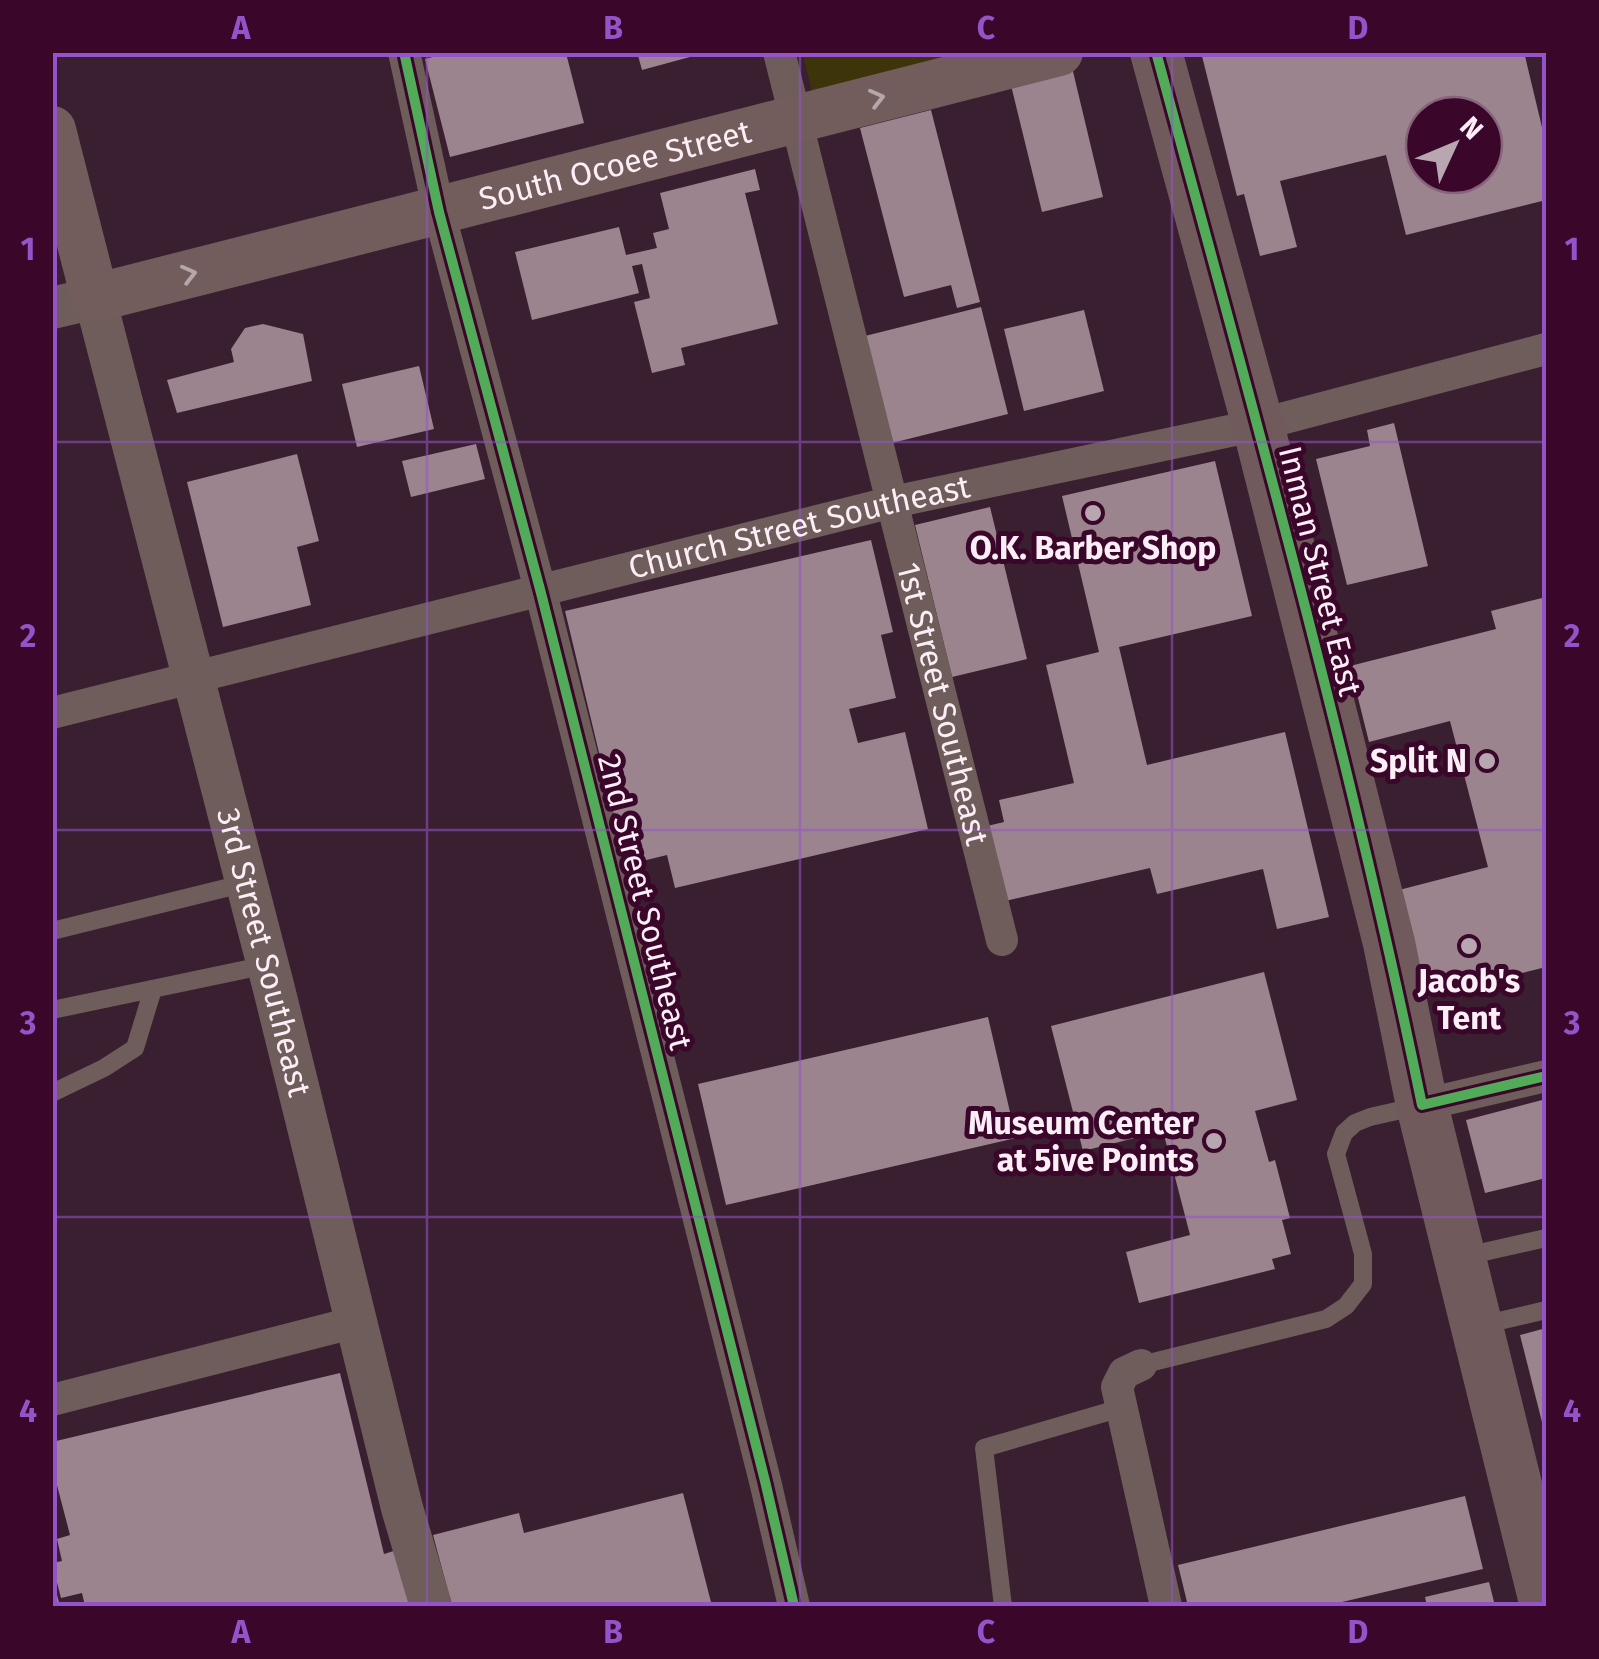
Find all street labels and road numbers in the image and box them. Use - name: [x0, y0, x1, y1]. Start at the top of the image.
- street label: South Ocoee Street: [475, 112, 755, 218]
- street label: Inman Street East: [1271, 442, 1369, 700]
- street label: Church Street Southeast: [624, 467, 974, 587]
- street label: 1st Street Southeast: [889, 558, 997, 849]
- street label: 2nd Street Southeast: [590, 750, 700, 1054]
- street label: 3rd Street Southeast: [209, 804, 319, 1101]

